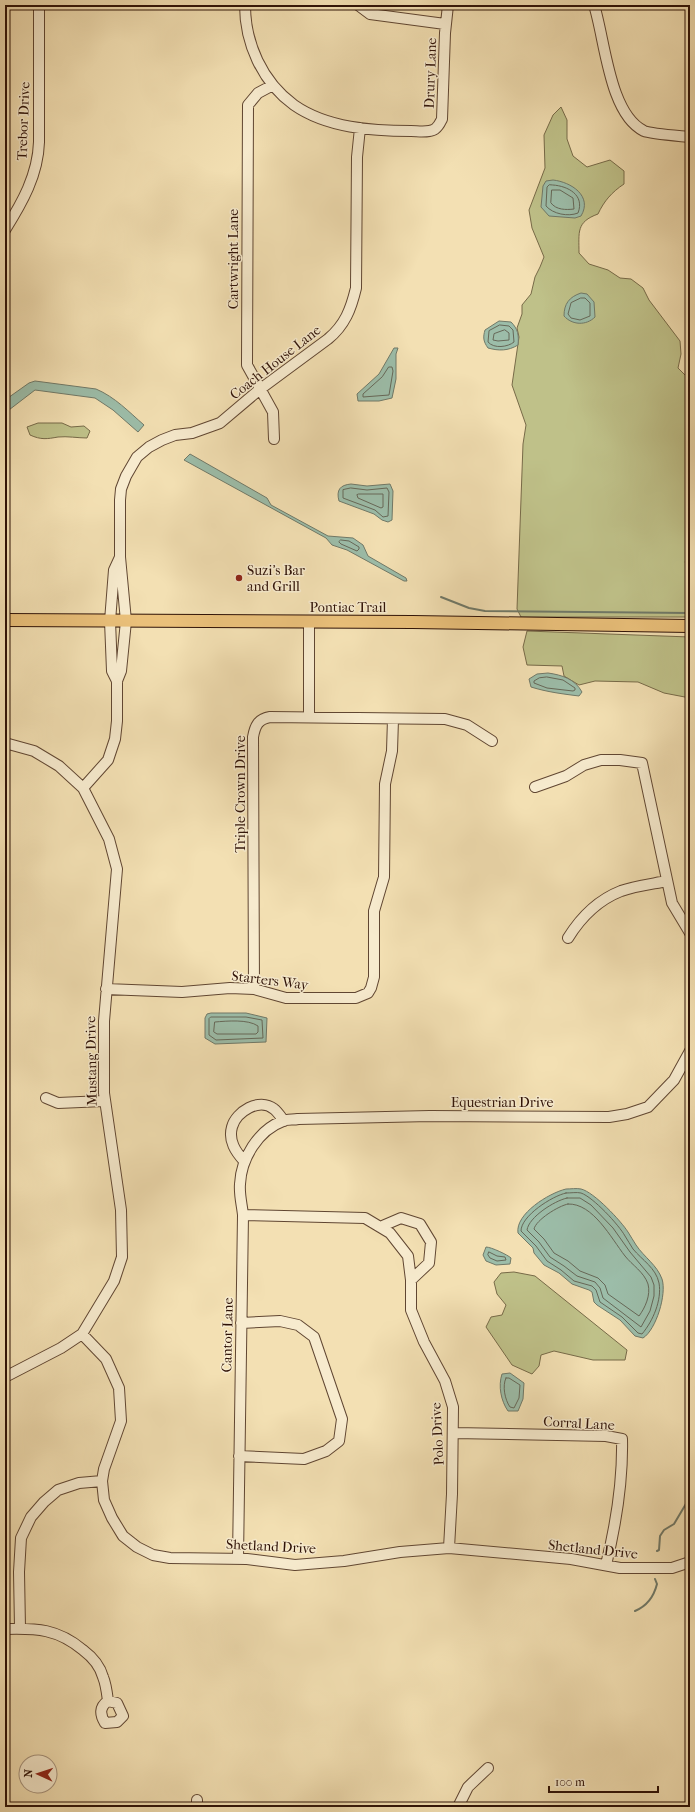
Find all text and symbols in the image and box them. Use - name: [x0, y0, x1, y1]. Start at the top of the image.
- street label: Drury Lane: [421, 37, 440, 109]
- street label: Trebor Drive: [14, 81, 33, 161]
- street label: Cartwright Lane: [225, 209, 242, 309]
- street label: Coach House Lane: [226, 322, 324, 403]
- place label: Suzi's Bar and Grill: [247, 562, 305, 595]
- marker: Suzi's Bar and Grill: [234, 573, 244, 583]
- street label: Pontiac Trail: [310, 599, 387, 616]
- street label: Triple Crown Drive: [232, 735, 249, 853]
- street label: Starters Way: [231, 967, 310, 994]
- street label: Mustang Drive: [82, 1016, 101, 1106]
- street label: Equestrian Drive: [451, 1094, 553, 1111]
- street label: Cantor Lane: [218, 1297, 237, 1373]
- street label: Polo Drive: [427, 1402, 448, 1466]
- street label: Corral Lane: [543, 1413, 615, 1434]
- street label: Shetland Drive: [225, 1536, 317, 1557]
- street label: Shetland Drive: [547, 1536, 639, 1563]
- north arrow: [18, 1754, 58, 1794]
- text: N: [22, 1768, 35, 1778]
- scale bar: [549, 1768, 658, 1794]
- text: 100 m: [555, 1775, 585, 1789]

